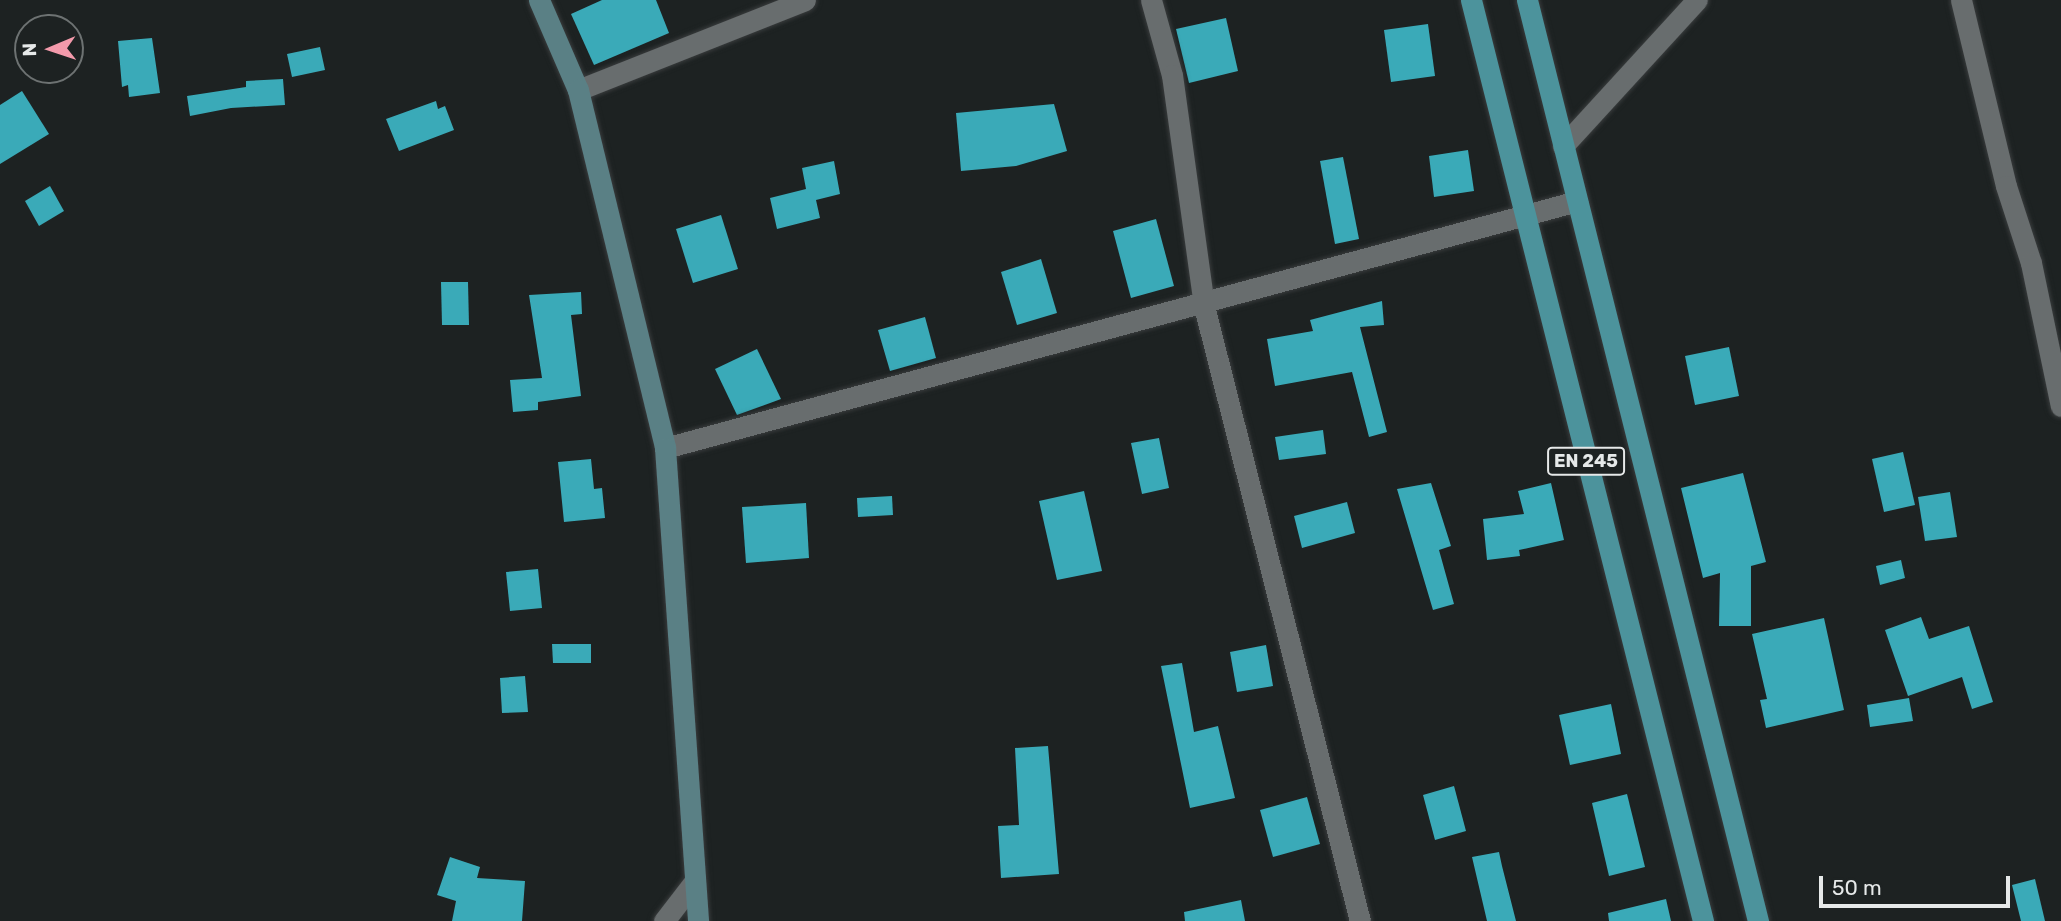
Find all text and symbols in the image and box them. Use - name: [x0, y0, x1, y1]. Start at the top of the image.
- north arrow: [14, 14, 84, 84]
- text: N: [18, 42, 41, 57]
- road number: EN 245: [1546, 447, 1626, 476]
- scale bar: [1823, 862, 2014, 906]
- text: 50 m: [1832, 875, 1882, 900]

